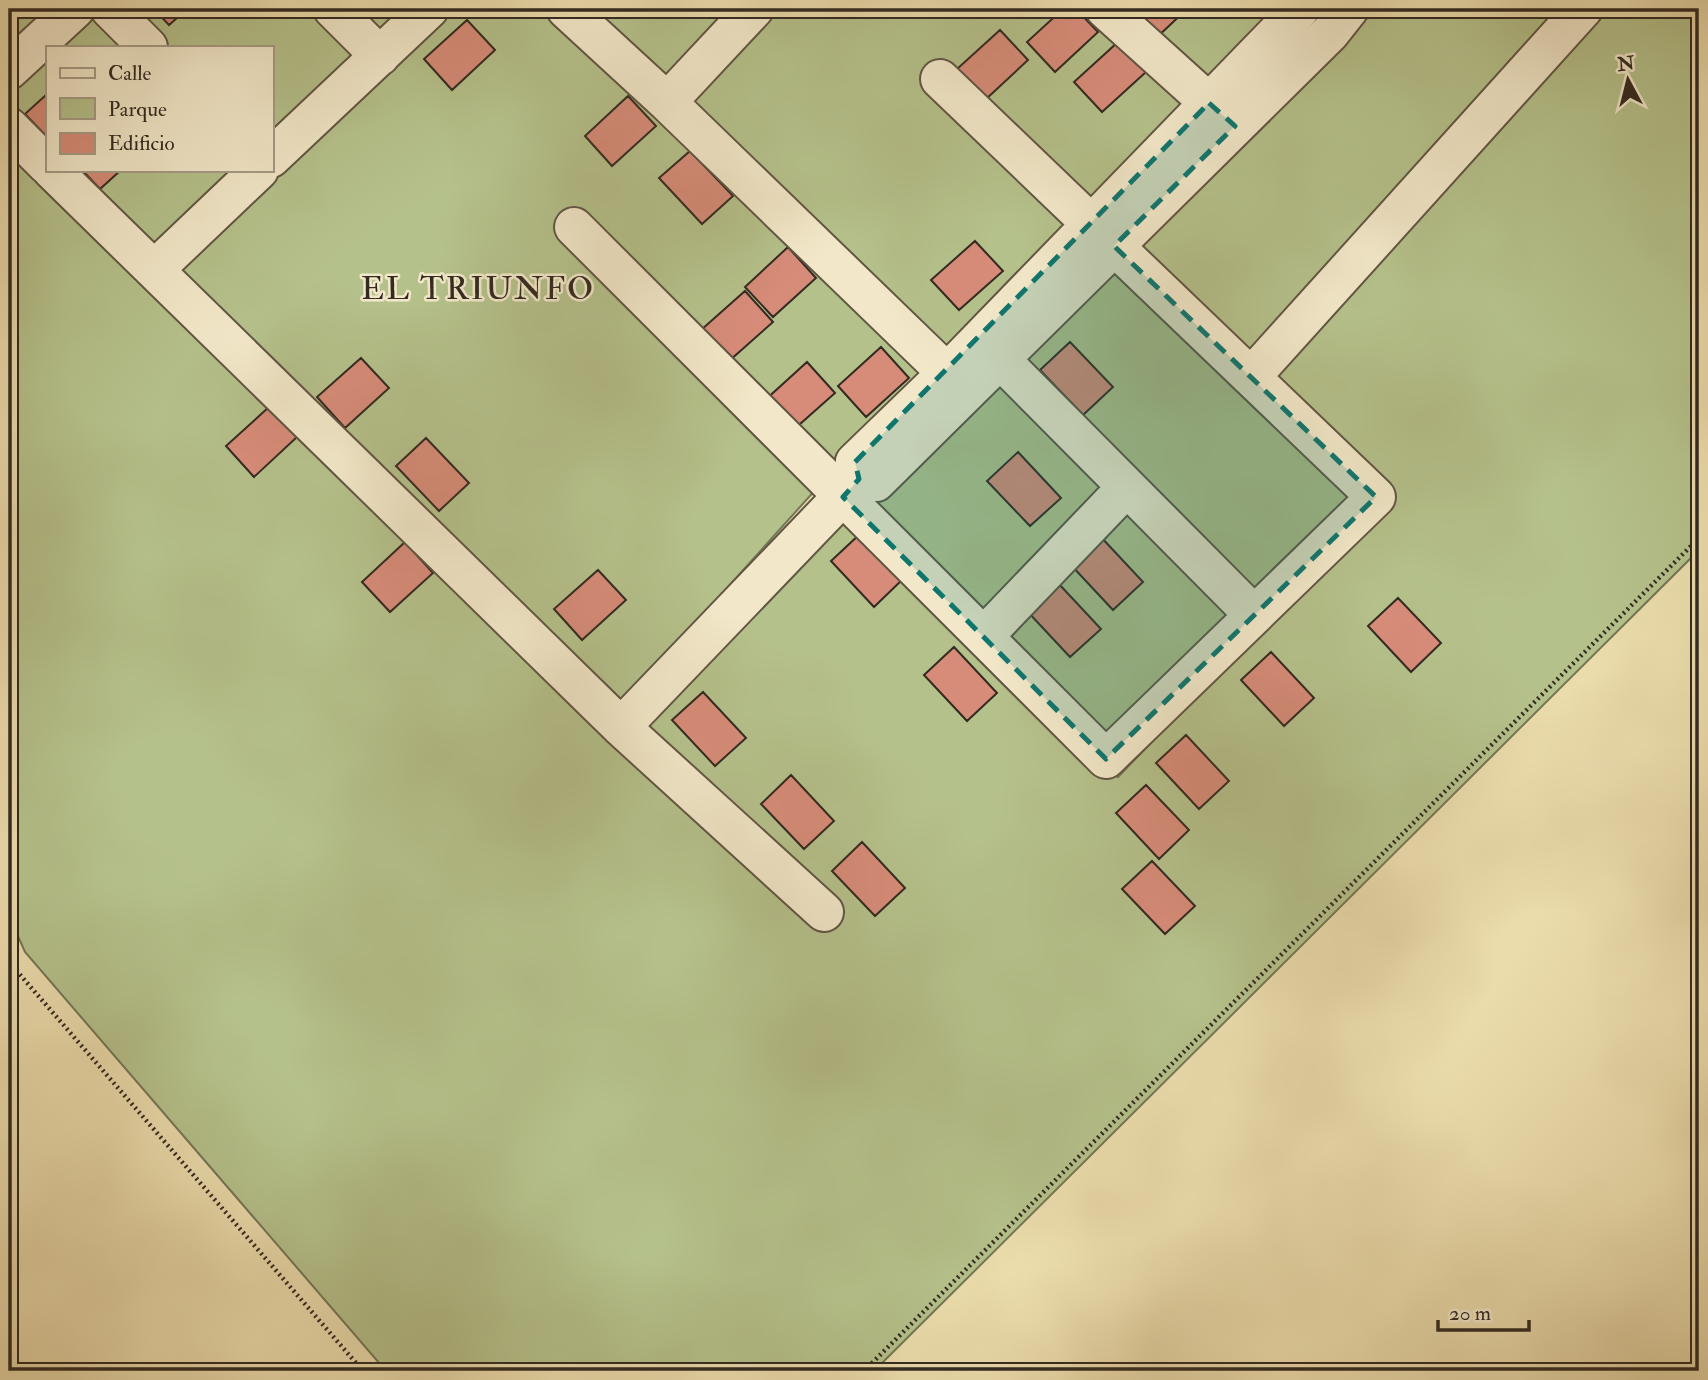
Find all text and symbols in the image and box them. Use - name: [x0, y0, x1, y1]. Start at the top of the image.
- legend: [46, 46, 273, 172]
- north arrow: [1592, 46, 1662, 116]
- text: N: [1615, 51, 1637, 77]
- text: Calle: [108, 60, 152, 87]
- text: Parque: [108, 96, 167, 123]
- text: Edificio: [108, 130, 175, 157]
- district label: EL TRIUNFO: [361, 269, 595, 309]
- scale bar: [1438, 1289, 1530, 1333]
- text: 20 m: [1449, 1300, 1491, 1327]

